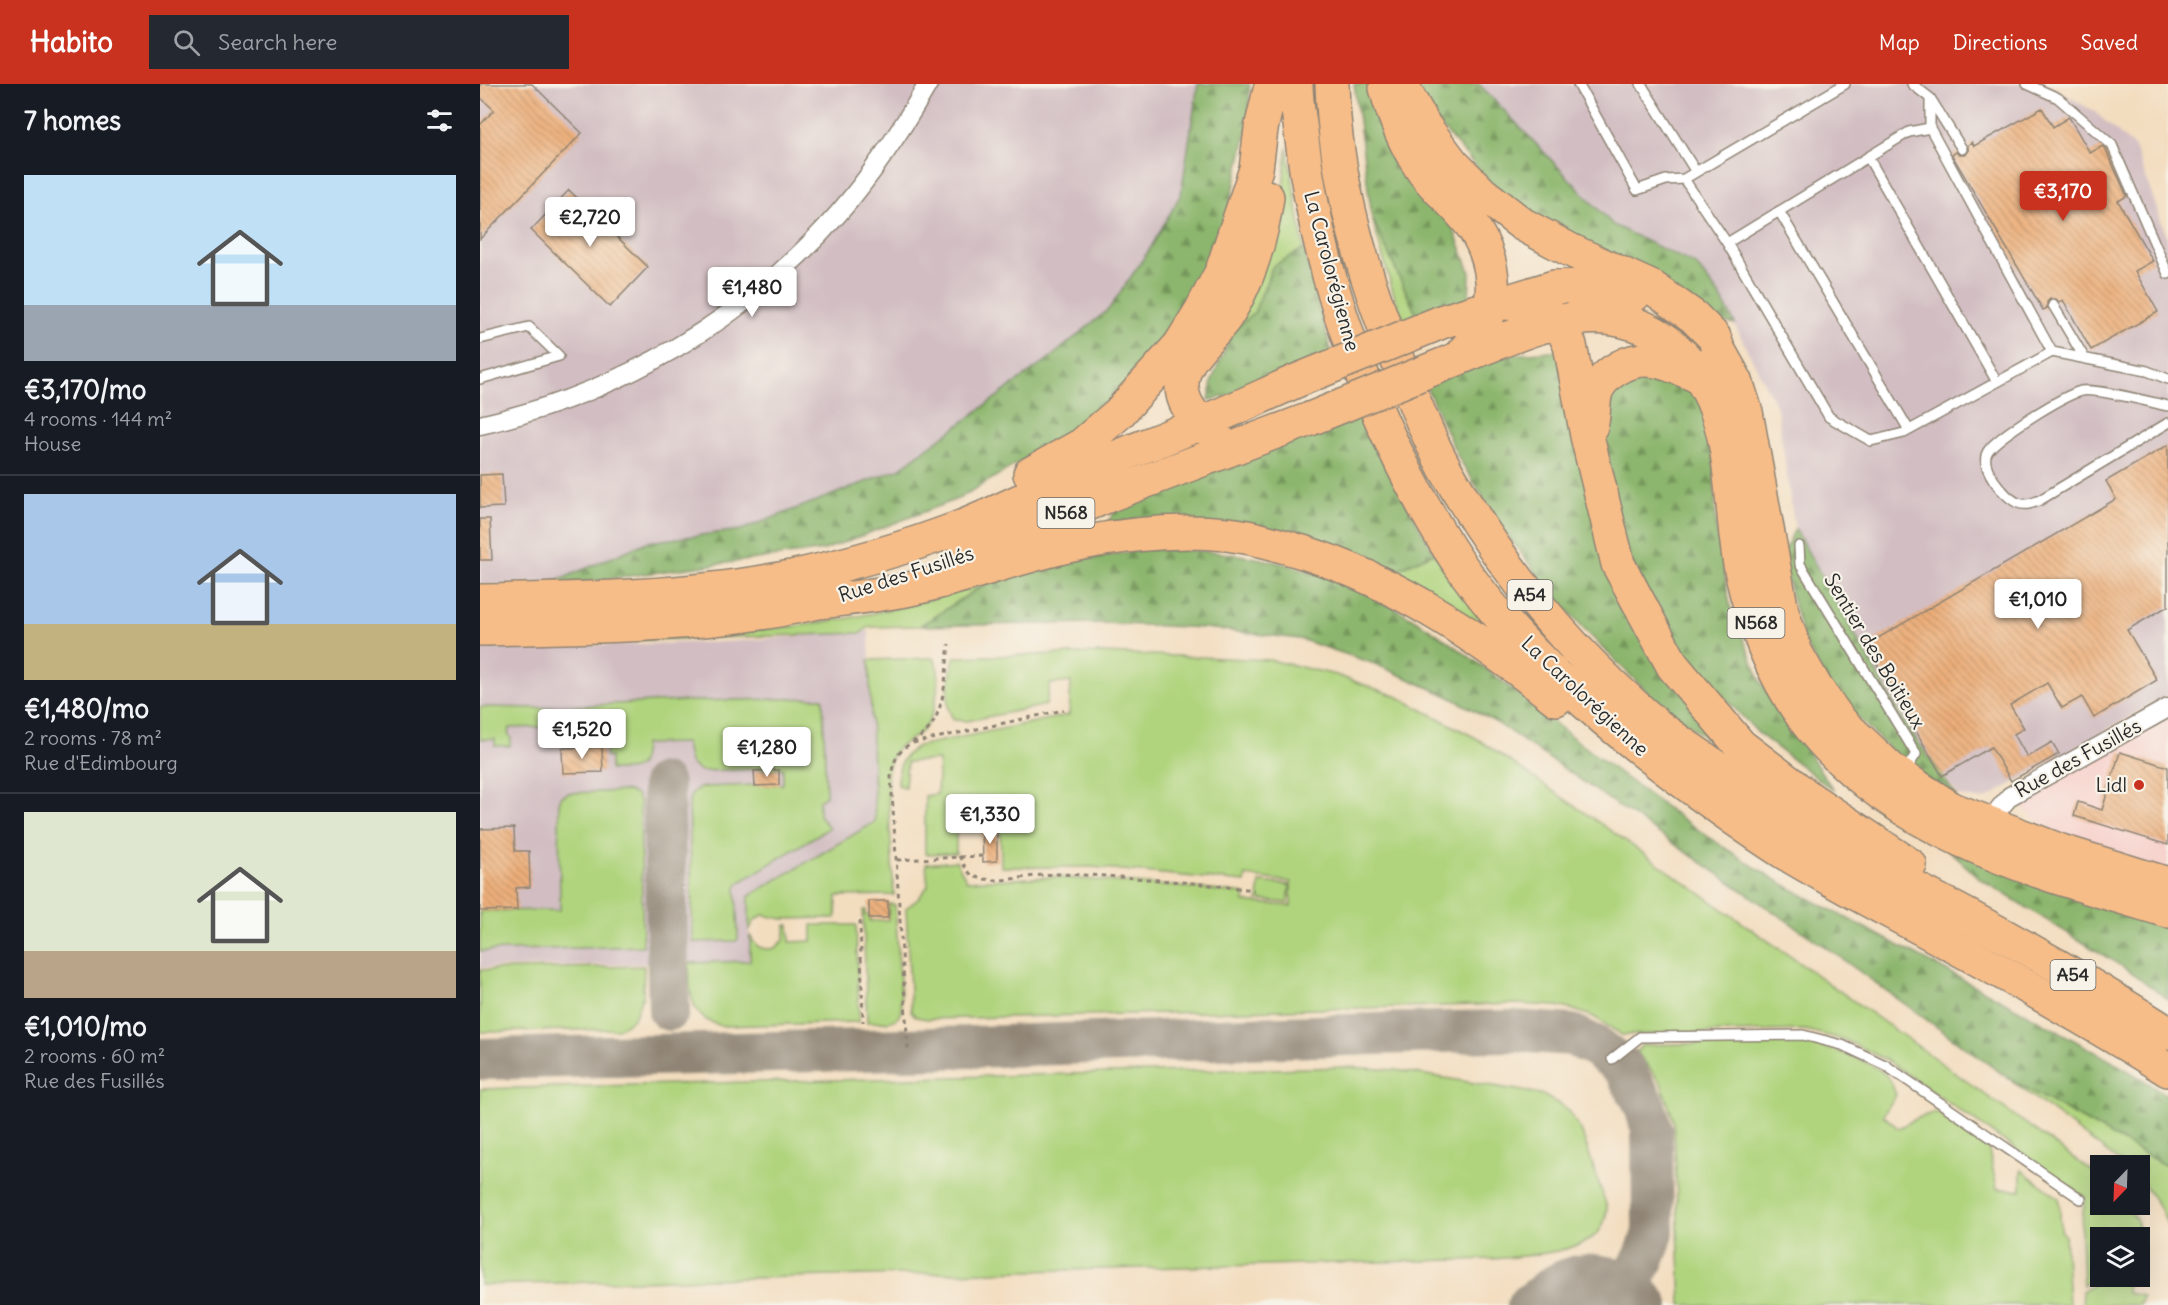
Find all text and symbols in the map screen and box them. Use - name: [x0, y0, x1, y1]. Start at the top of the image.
- search box: [149, 15, 569, 69]
- text: Habito: [30, 24, 113, 60]
- icon: search: [170, 26, 203, 59]
- text: Search here: [218, 28, 337, 56]
- text: Map: [1879, 29, 1920, 56]
- text: Directions: [1953, 29, 2047, 56]
- text: Saved: [2080, 29, 2138, 56]
- text: 7 homes: [24, 104, 121, 137]
- icon: filters: [423, 104, 456, 137]
- pin: €3,170: [2014, 171, 2112, 222]
- text: €3,170: [2034, 178, 2092, 203]
- street label: La Carolorégienne: [1299, 188, 1366, 354]
- pin: €2,720: [541, 197, 639, 248]
- text: €2,720: [559, 204, 621, 229]
- icon: home: [186, 214, 294, 322]
- pin: €1,480: [703, 267, 801, 318]
- text: €1,480: [722, 274, 782, 299]
- text: €3,170/mo: [24, 373, 146, 406]
- text: 4 rooms · 144 m²: [24, 406, 172, 431]
- text: House: [24, 431, 81, 456]
- road number: N568: [1038, 498, 1094, 528]
- icon: home: [186, 533, 294, 641]
- street label: Rue des Fusillés: [835, 540, 977, 607]
- street label: Sentier des Boitieux: [1819, 568, 1932, 733]
- pin: €1,010: [1989, 579, 2087, 630]
- road number: A54: [1508, 580, 1552, 610]
- text: €1,010: [2008, 586, 2068, 611]
- road number: N568: [1728, 608, 1784, 638]
- street label: La Carolorégienne: [1516, 630, 1654, 761]
- text: €1,480/mo: [24, 692, 149, 725]
- pin: €1,520: [533, 709, 631, 760]
- street label: Rue des Fusillés: [2010, 713, 2145, 803]
- text: €1,520: [552, 716, 612, 741]
- text: 2 rooms · 78 m²: [24, 725, 162, 750]
- pin: €1,280: [718, 727, 816, 778]
- text: €1,280: [737, 734, 797, 759]
- text: Rue d'Edimbourg: [24, 750, 178, 775]
- place label: Lidl: [2095, 772, 2127, 797]
- marker: Lidl: [2132, 778, 2146, 792]
- pin: €1,330: [941, 794, 1039, 845]
- text: €1,330: [960, 801, 1020, 826]
- icon: home: [186, 851, 294, 959]
- road number: A54: [2050, 960, 2096, 990]
- text: €1,010/mo: [24, 1010, 147, 1043]
- text: 2 rooms · 60 m²: [24, 1043, 165, 1068]
- text: Rue des Fusillés: [24, 1068, 165, 1093]
- north arrow: [2090, 1155, 2150, 1215]
- map controls: [2090, 1155, 2150, 1287]
- button: layers: [2090, 1227, 2150, 1287]

